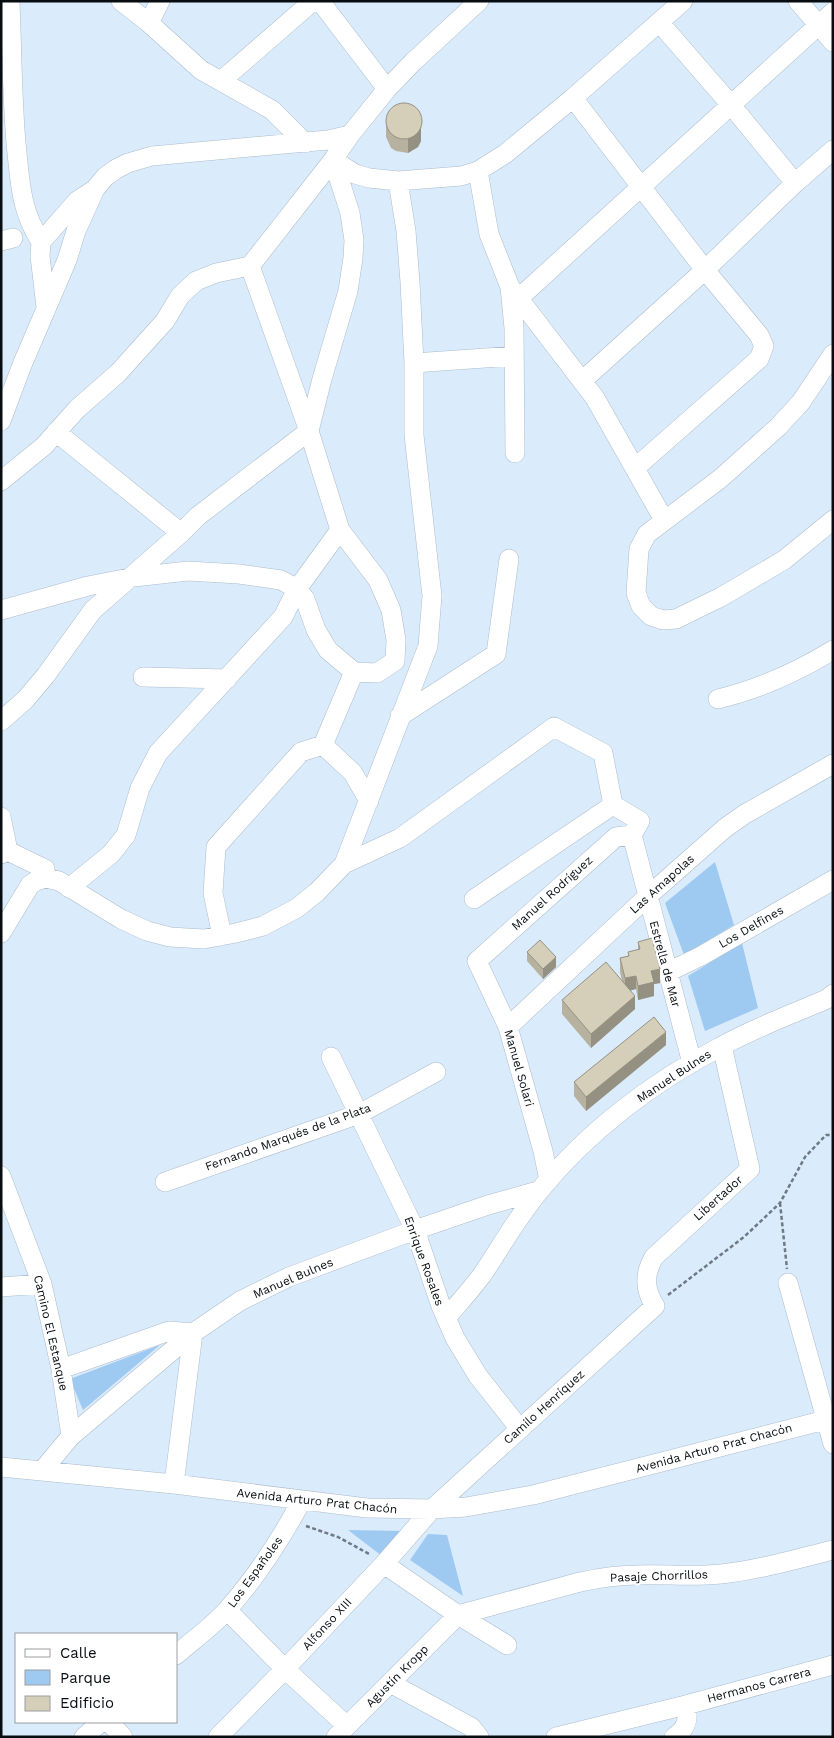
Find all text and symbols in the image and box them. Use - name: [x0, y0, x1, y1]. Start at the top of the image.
- street label: Las Amapolas: [627, 852, 697, 916]
- street label: Manuel Rodríguez: [509, 853, 595, 933]
- street label: Los Delfines: [716, 903, 786, 951]
- street label: Estrella de Mar: [647, 919, 683, 1009]
- street label: Manuel Solari: [501, 1028, 537, 1108]
- street label: Manuel Bulnes: [634, 1047, 714, 1105]
- street label: Fernando Marqués de la Plata: [203, 1100, 373, 1174]
- street label: Libertador: [691, 1172, 745, 1224]
- street label: Enrique Rosales: [401, 1214, 447, 1308]
- street label: Manuel Bulnes: [251, 1255, 335, 1301]
- street label: Camino El Estanque: [31, 1274, 71, 1392]
- street label: Camilo Henríquez: [501, 1367, 587, 1447]
- street label: Avenida Arturo Prat Chacón: [634, 1420, 794, 1476]
- street label: Avenida Arturo Prat Chacón: [236, 1486, 398, 1516]
- street label: Los Españoles: [225, 1534, 285, 1610]
- street label: Pasaje Chorrillos: [610, 1567, 708, 1585]
- street label: Alfonso XIII: [299, 1595, 355, 1653]
- legend: [15, 1633, 178, 1723]
- street label: Agustín Kropp: [363, 1642, 431, 1710]
- text: Calle: [60, 1644, 97, 1662]
- street label: Hermanos Carrera: [706, 1664, 813, 1706]
- text: Parque: [60, 1669, 111, 1687]
- text: Edificio: [60, 1694, 114, 1712]

